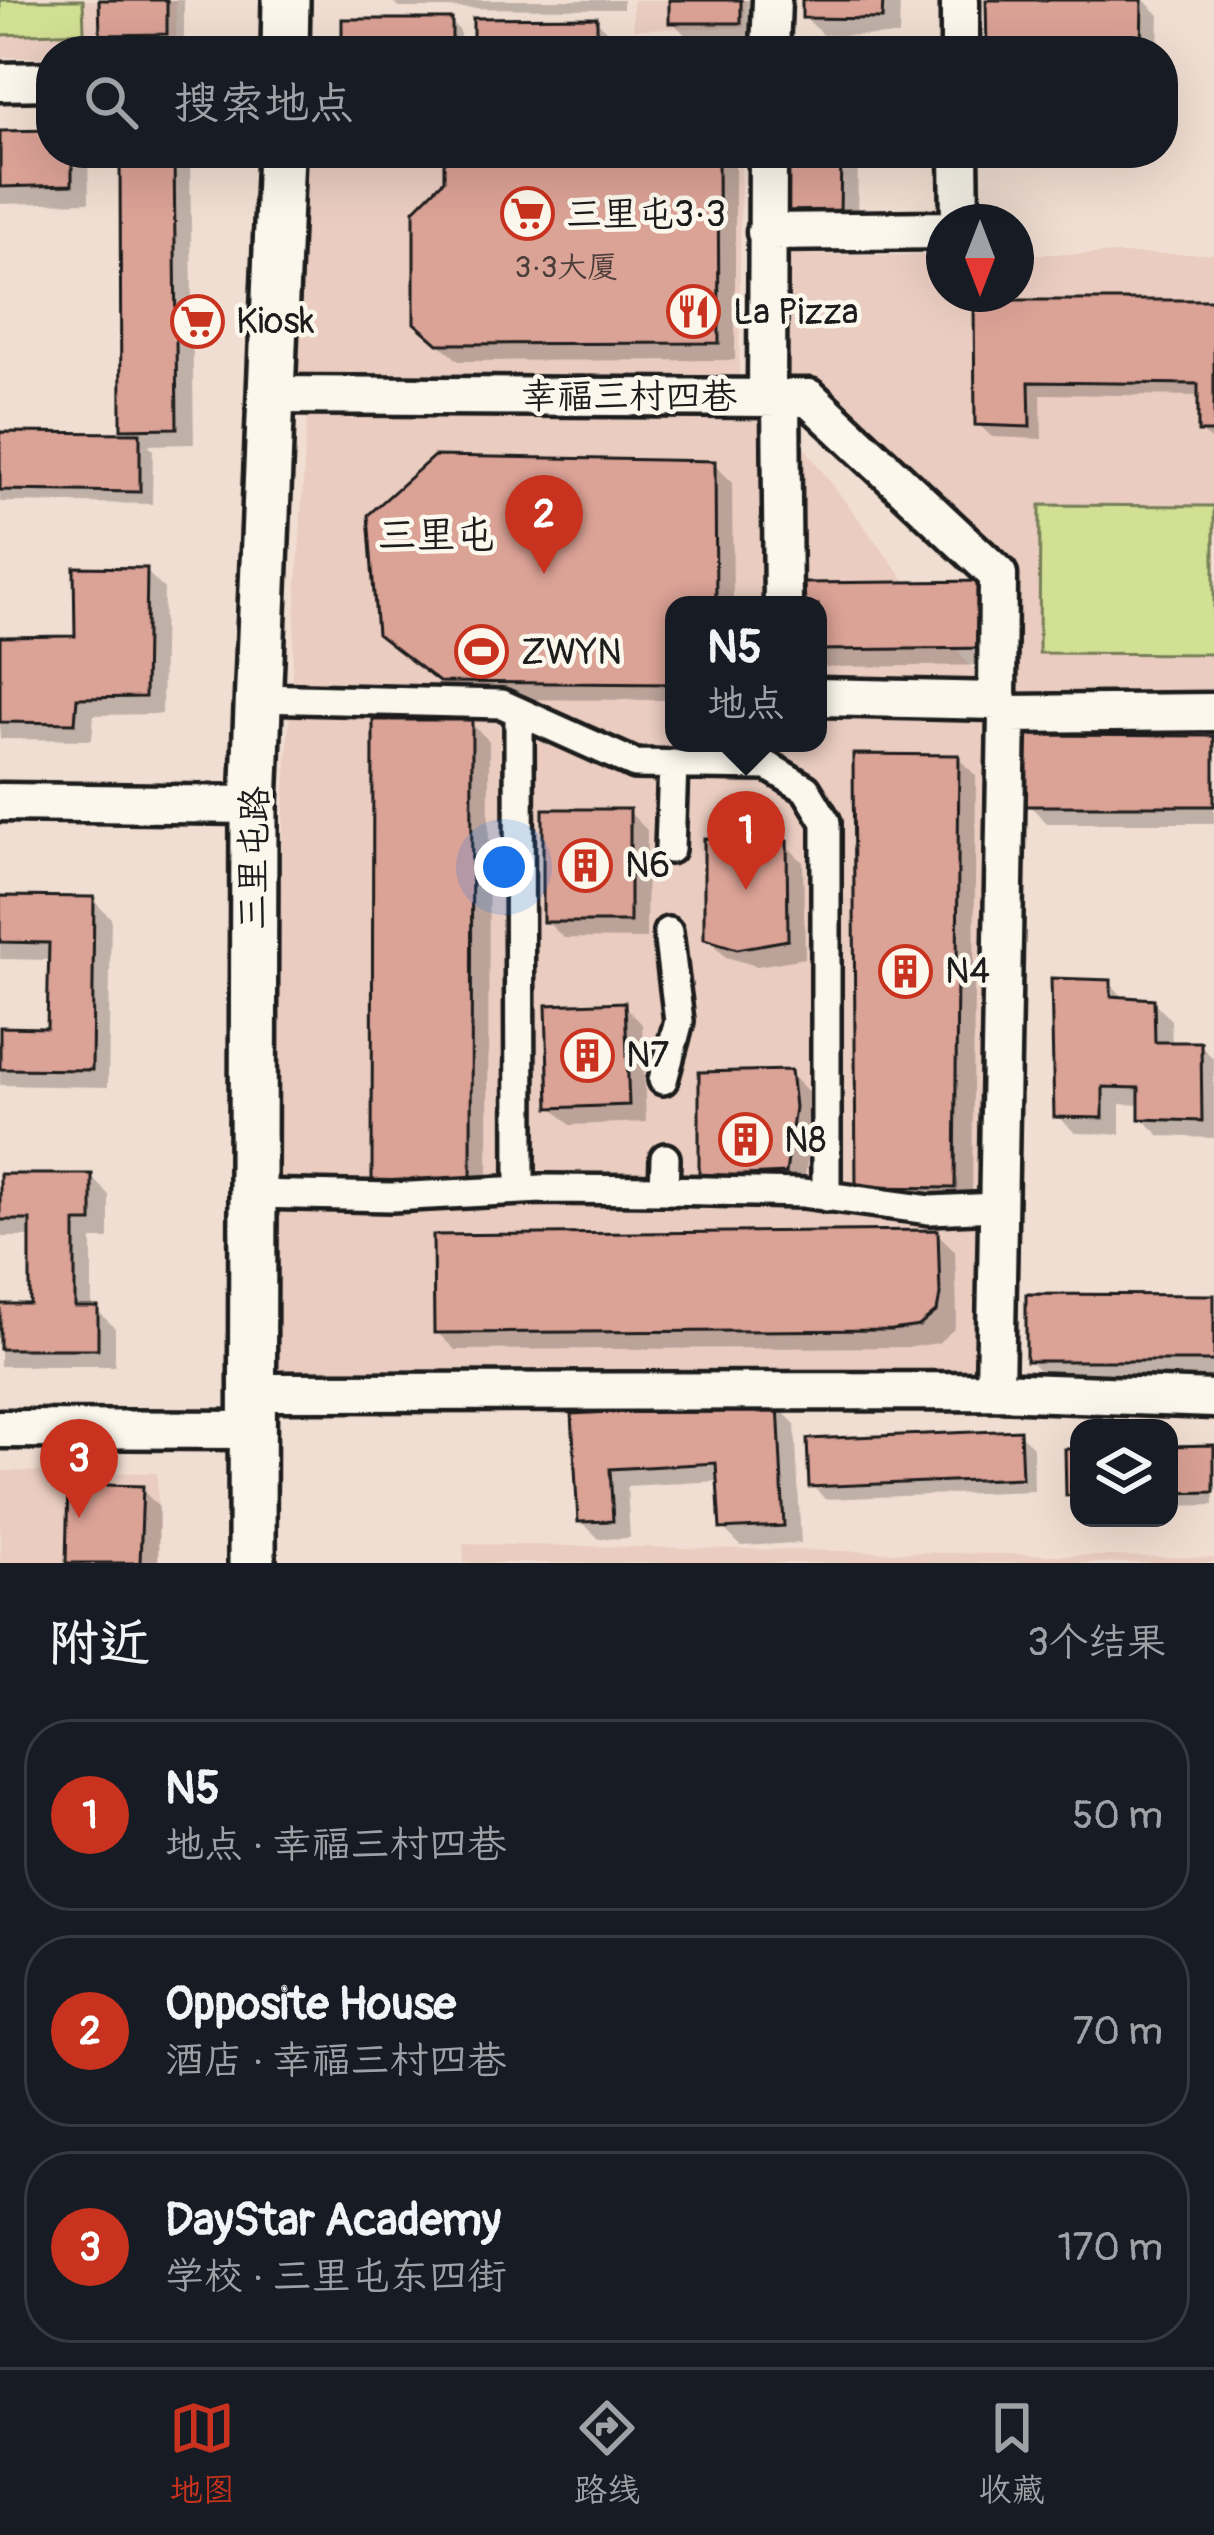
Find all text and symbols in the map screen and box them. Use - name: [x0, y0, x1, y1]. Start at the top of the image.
- search box: [36, 36, 1178, 168]
- icon: search: [78, 69, 144, 135]
- text: 搜索地点: [174, 76, 354, 132]
- supermarket icon: 三里屯3·3: [499, 186, 555, 242]
- place label: 三里屯3·3: [566, 192, 726, 237]
- north arrow: [926, 204, 1034, 312]
- house number: 3·3大厦: [514, 249, 618, 286]
- restaurant icon: La Pizza: [666, 284, 722, 340]
- place label: La Pizza: [733, 290, 858, 335]
- supermarket icon: Kiosk: [169, 293, 225, 349]
- place label: Kiosk: [236, 299, 315, 344]
- street label: 幸福三村四巷: [521, 374, 737, 419]
- pin: 2: [505, 475, 583, 574]
- district label: 三里屯: [377, 511, 495, 560]
- popup: [665, 596, 827, 752]
- text: N5: [707, 620, 762, 676]
- sports icon: ZWYN: [454, 624, 510, 680]
- place label: ZWYN: [521, 630, 622, 675]
- text: 地点: [707, 679, 785, 728]
- street label: 三里屯路: [230, 786, 278, 930]
- pin: 1: [707, 791, 785, 890]
- your location: [474, 837, 534, 897]
- building icon: N6: [558, 837, 614, 893]
- place label: N6: [625, 843, 670, 888]
- building icon: N4: [878, 943, 934, 999]
- place label: N4: [945, 949, 990, 994]
- building icon: N7: [559, 1027, 615, 1083]
- place label: N7: [626, 1033, 669, 1078]
- building icon: N8: [717, 1112, 773, 1168]
- place label: N8: [784, 1118, 826, 1163]
- pin: 3: [40, 1419, 118, 1518]
- map controls: [1070, 1419, 1178, 1527]
- button: layers: [1070, 1419, 1178, 1527]
- text: 附近: [48, 1612, 150, 1676]
- text: 3个结果: [1027, 1618, 1166, 1667]
- text: N5: [165, 1761, 220, 1817]
- text: 1: [82, 1791, 98, 1840]
- text: 50 m: [1072, 1791, 1163, 1840]
- text: 地点 · 幸福三村四巷: [165, 1820, 507, 1869]
- text: Opposite House: [165, 1977, 456, 2033]
- text: 2: [79, 2007, 101, 2056]
- text: 70 m: [1073, 2007, 1163, 2056]
- text: 酒店 · 幸福三村四巷: [165, 2036, 507, 2085]
- text: DayStar Academy: [165, 2193, 501, 2249]
- text: 3: [79, 2223, 101, 2272]
- text: 170 m: [1057, 2223, 1163, 2272]
- text: 学校 · 三里屯东四街: [165, 2252, 507, 2301]
- tab: 地图: [169, 2395, 235, 2511]
- tab: 路线: [574, 2395, 640, 2511]
- tab: 收藏: [979, 2395, 1045, 2511]

